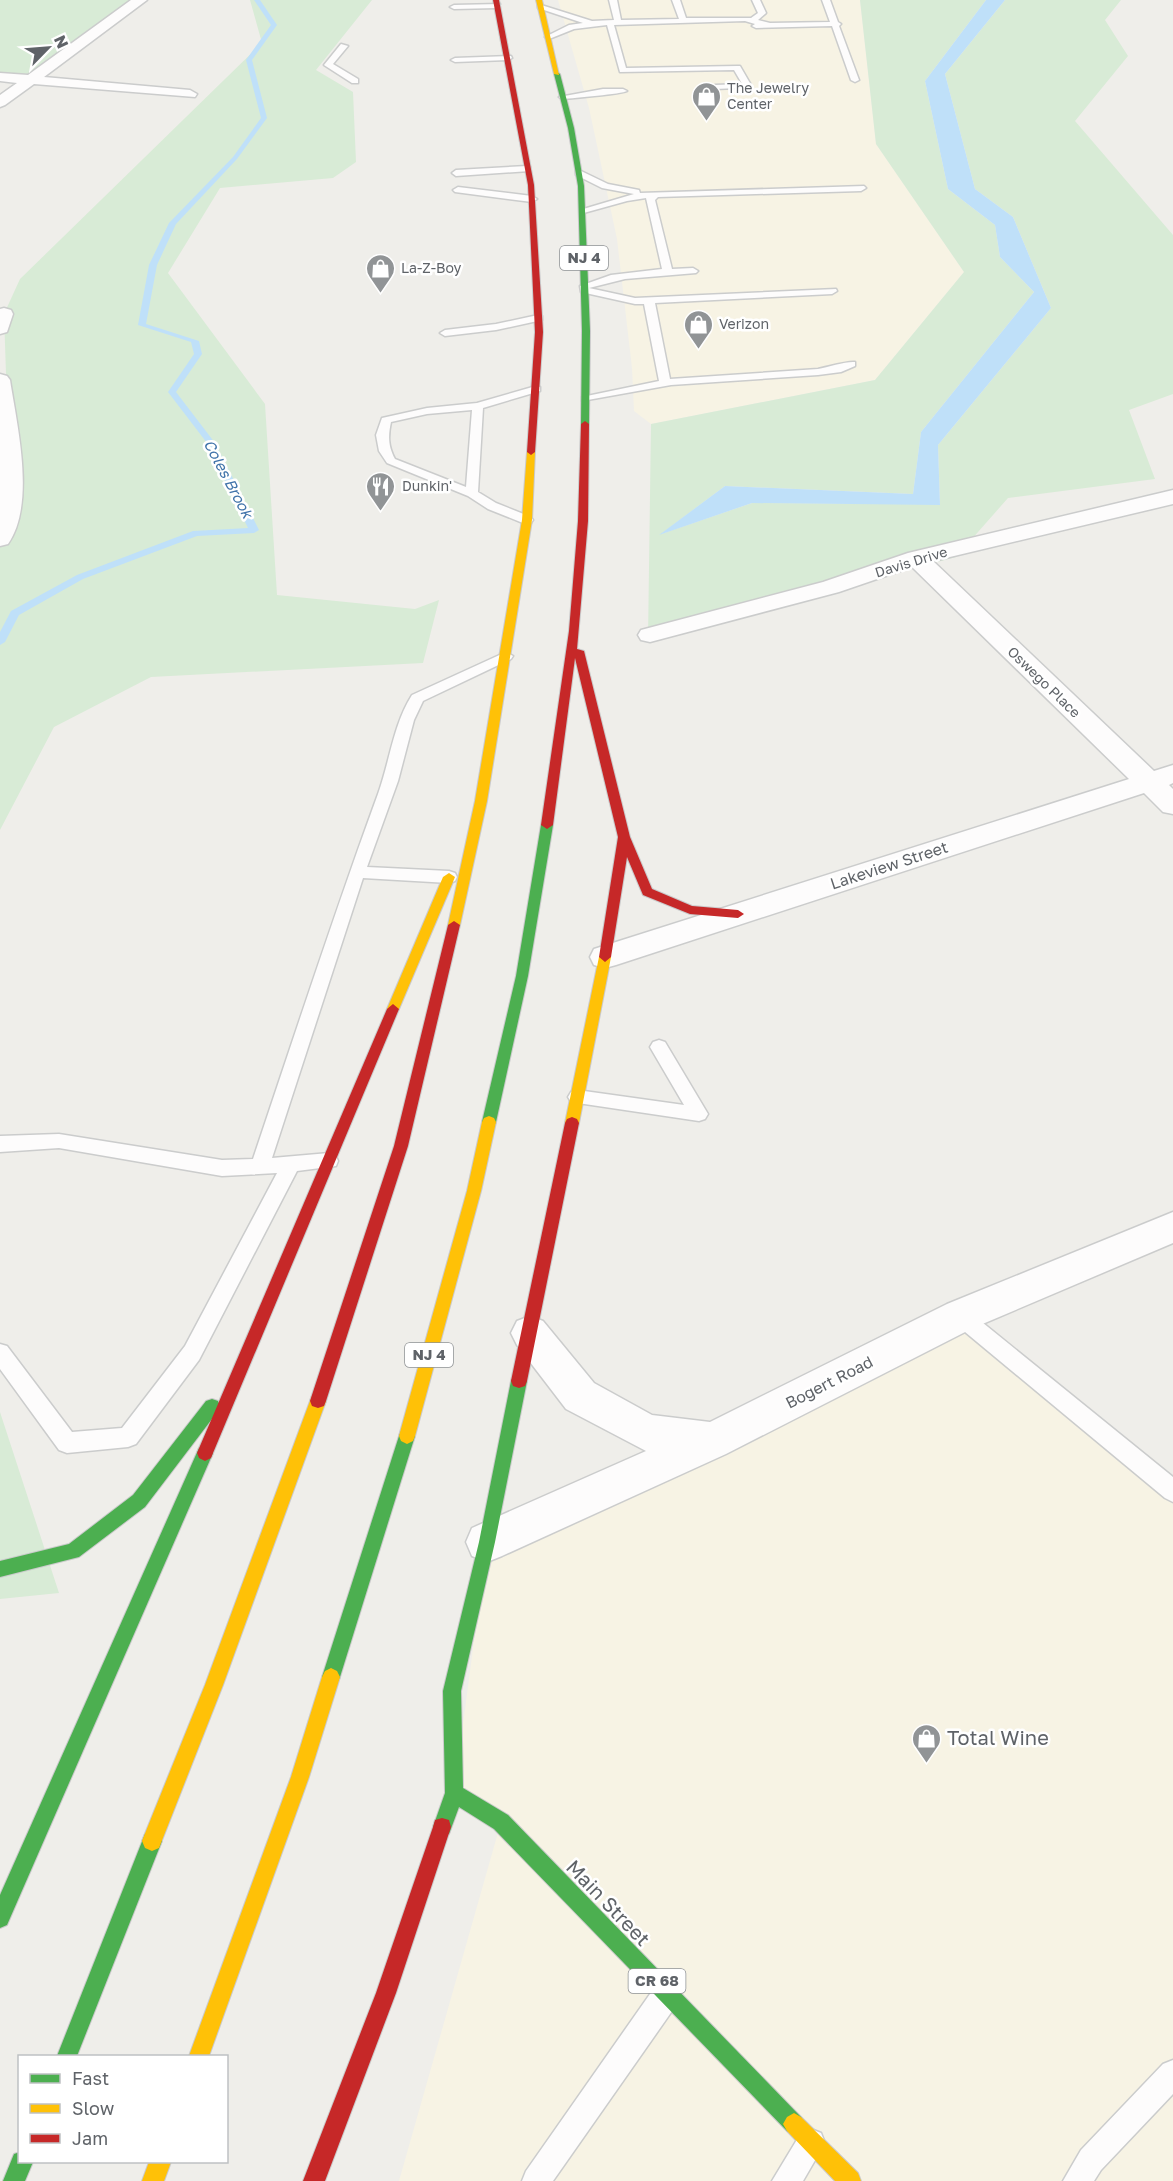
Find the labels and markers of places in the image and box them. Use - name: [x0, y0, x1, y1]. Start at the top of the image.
- place label: The Jewelry Center: [727, 79, 809, 112]
- shop icon: The Jewelry Center: [690, 80, 722, 122]
- shop icon: La-Z-Boy: [364, 252, 396, 294]
- place label: La-Z-Boy: [401, 259, 462, 276]
- shop icon: Verizon: [682, 308, 714, 350]
- place label: Verizon: [719, 315, 769, 332]
- restaurant icon: Dunkin': [365, 470, 397, 512]
- place label: Dunkin': [402, 477, 452, 494]
- shop icon: Total Wine: [910, 1722, 942, 1764]
- place label: Total Wine: [947, 1725, 1049, 1749]

